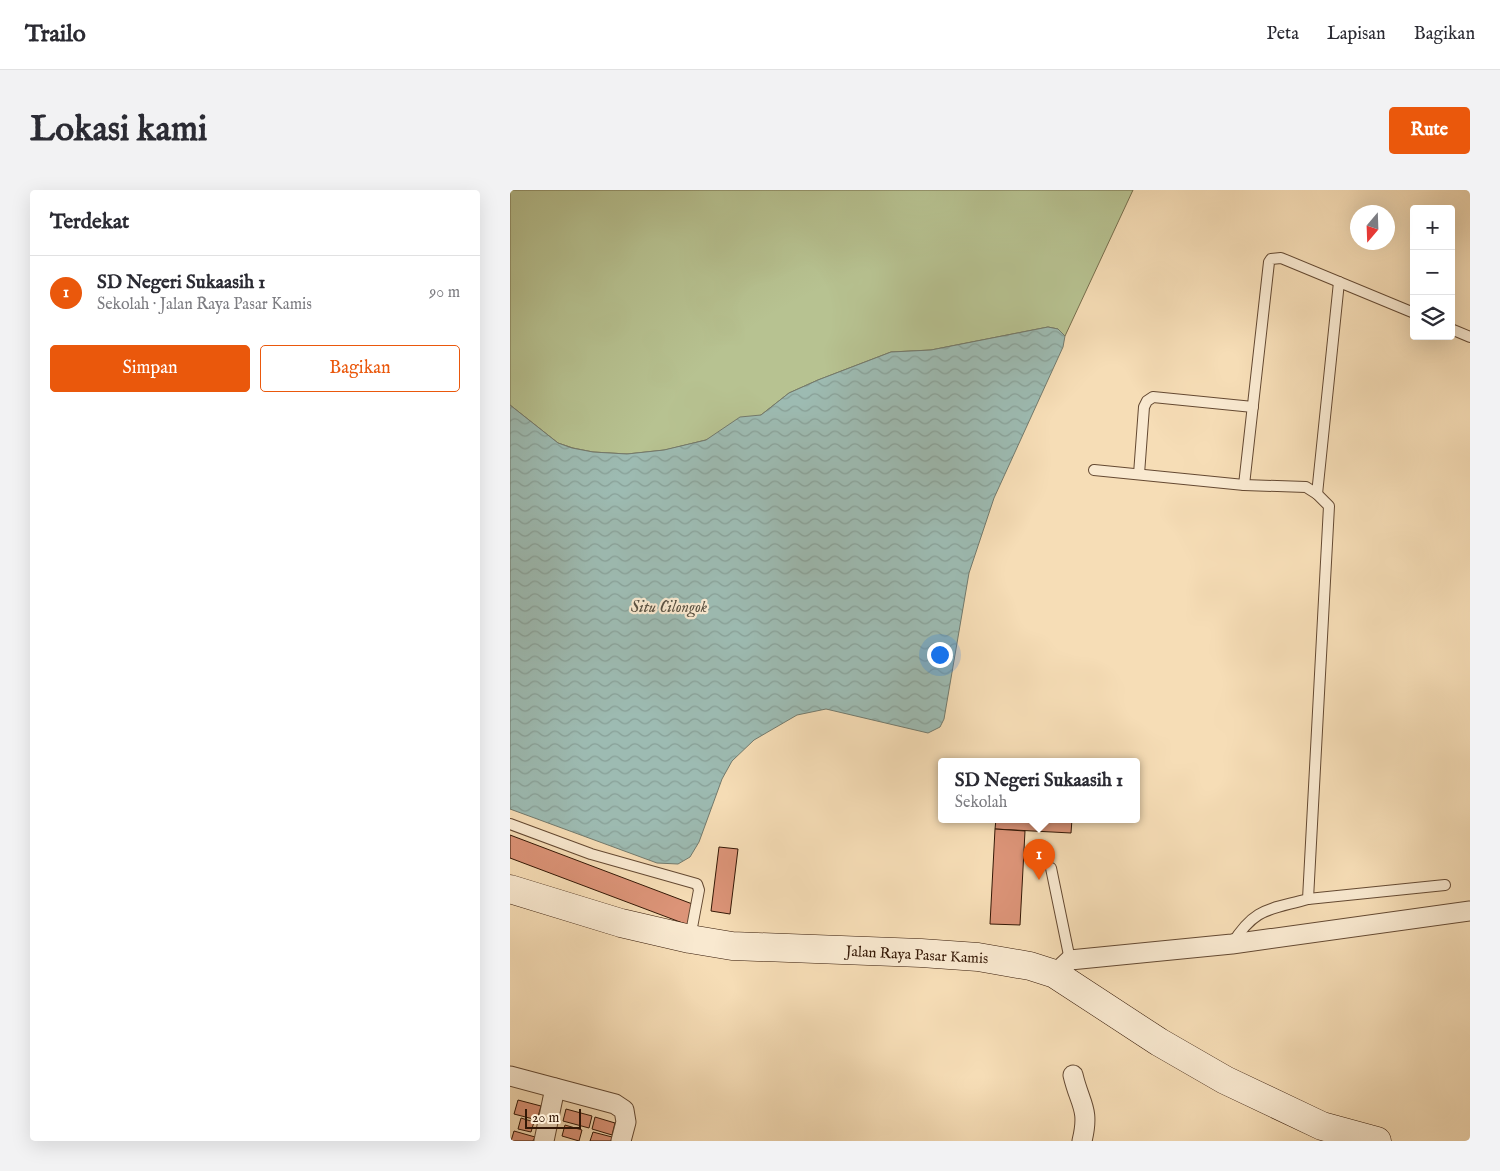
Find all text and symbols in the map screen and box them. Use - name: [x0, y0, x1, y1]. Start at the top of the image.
- text: Trailo: [25, 19, 86, 50]
- text: Peta: [1267, 23, 1299, 46]
- text: Lapisan: [1327, 23, 1386, 46]
- text: Bagikan: [1414, 23, 1475, 46]
- button: Rute: [1389, 107, 1470, 154]
- text: Lokasi kami: [30, 108, 207, 153]
- north arrow: [1350, 205, 1395, 250]
- map controls: [1410, 205, 1455, 340]
- button: +: [1410, 205, 1455, 250]
- text: Terdekat: [50, 209, 129, 236]
- button: −: [1410, 250, 1455, 295]
- text: SD Negeri Sukaasih 1: [97, 271, 265, 295]
- text: 1: [63, 283, 69, 303]
- text: 90 m: [429, 283, 460, 303]
- text: Sekolah · Jalan Raya Pasar Kamis: [97, 295, 312, 315]
- button: layers: [1410, 295, 1455, 340]
- button: Simpan: [50, 345, 250, 392]
- button: Bagikan: [260, 345, 460, 392]
- water label: Situ Cilongok: [631, 598, 708, 618]
- your location: [927, 642, 953, 668]
- popup: [938, 758, 1140, 823]
- text: SD Negeri Sukaasih 1: [955, 769, 1123, 793]
- text: Sekolah: [955, 793, 1007, 813]
- pin: 1: [1023, 839, 1055, 880]
- street label: Jalan Raya Pasar Kamis: [843, 942, 989, 968]
- scale bar: [525, 1106, 581, 1129]
- text: 20 m: [532, 1109, 559, 1127]

